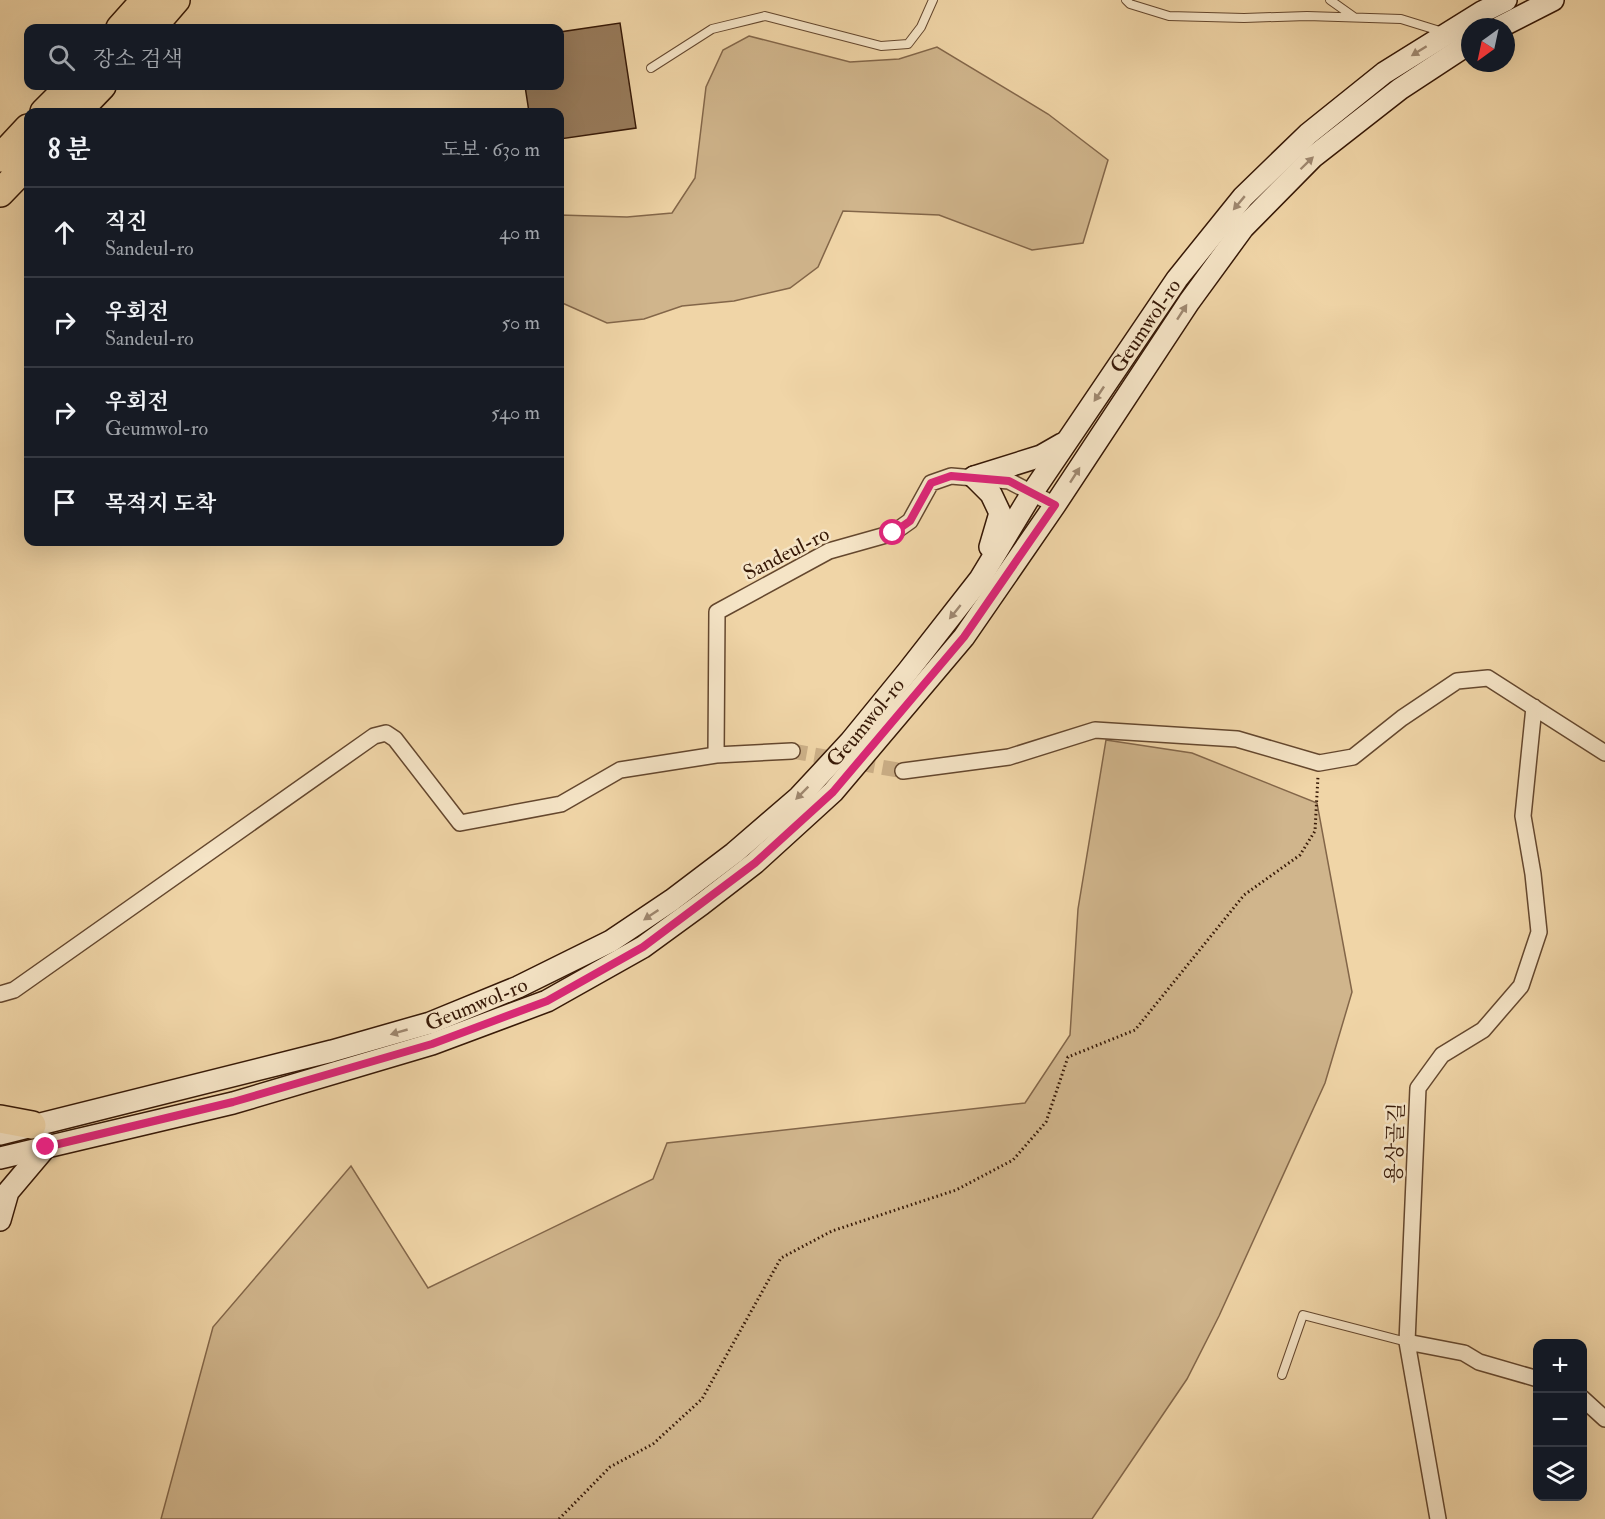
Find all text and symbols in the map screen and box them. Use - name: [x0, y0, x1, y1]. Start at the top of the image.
- north arrow: [1461, 18, 1515, 72]
- search box: [24, 24, 564, 90]
- icon: search: [45, 41, 78, 74]
- text: 장소 검색: [93, 45, 183, 73]
- one-way arrow: [1411, 45, 1427, 56]
- text: 8 분: [48, 134, 91, 166]
- text: 도보 · 630 m: [441, 137, 540, 162]
- one-way arrow: [1299, 157, 1313, 171]
- one-way arrow: [1233, 195, 1246, 210]
- text: 직진: [105, 208, 148, 236]
- icon: ahead: [48, 216, 81, 249]
- text: 40 m: [499, 220, 540, 245]
- text: Sandeul-ro: [105, 236, 194, 261]
- street label: Geumwol-ro: [1104, 274, 1187, 379]
- text: 우회전: [105, 298, 169, 326]
- one-way arrow: [1177, 304, 1188, 321]
- icon: right: [48, 306, 81, 339]
- text: 50 m: [501, 310, 540, 335]
- text: Sandeul-ro: [105, 326, 194, 351]
- one-way arrow: [1093, 386, 1105, 402]
- text: 우회전: [105, 388, 169, 416]
- icon: right: [48, 396, 81, 429]
- text: 540 m: [491, 400, 540, 425]
- text: Geumwol-ro: [105, 416, 208, 441]
- one-way arrow: [1069, 468, 1081, 484]
- icon: arrive: [48, 486, 81, 519]
- text: 목적지 도착: [105, 490, 216, 518]
- route start: [879, 519, 905, 545]
- street label: Sandeul-ro: [739, 520, 834, 587]
- one-way arrow: [949, 604, 962, 620]
- street label: Geumwol-ro: [821, 673, 911, 773]
- one-way arrow: [796, 785, 810, 799]
- one-way arrow: [642, 909, 659, 920]
- street label: Geumwol-ro: [421, 971, 532, 1038]
- one-way arrow: [390, 1028, 408, 1037]
- street label: 용상골길: [1381, 1102, 1410, 1184]
- route end: [32, 1133, 58, 1159]
- map controls: [1533, 1339, 1587, 1501]
- button: +: [1533, 1339, 1587, 1393]
- button: −: [1533, 1393, 1587, 1447]
- button: layers: [1533, 1447, 1587, 1501]

